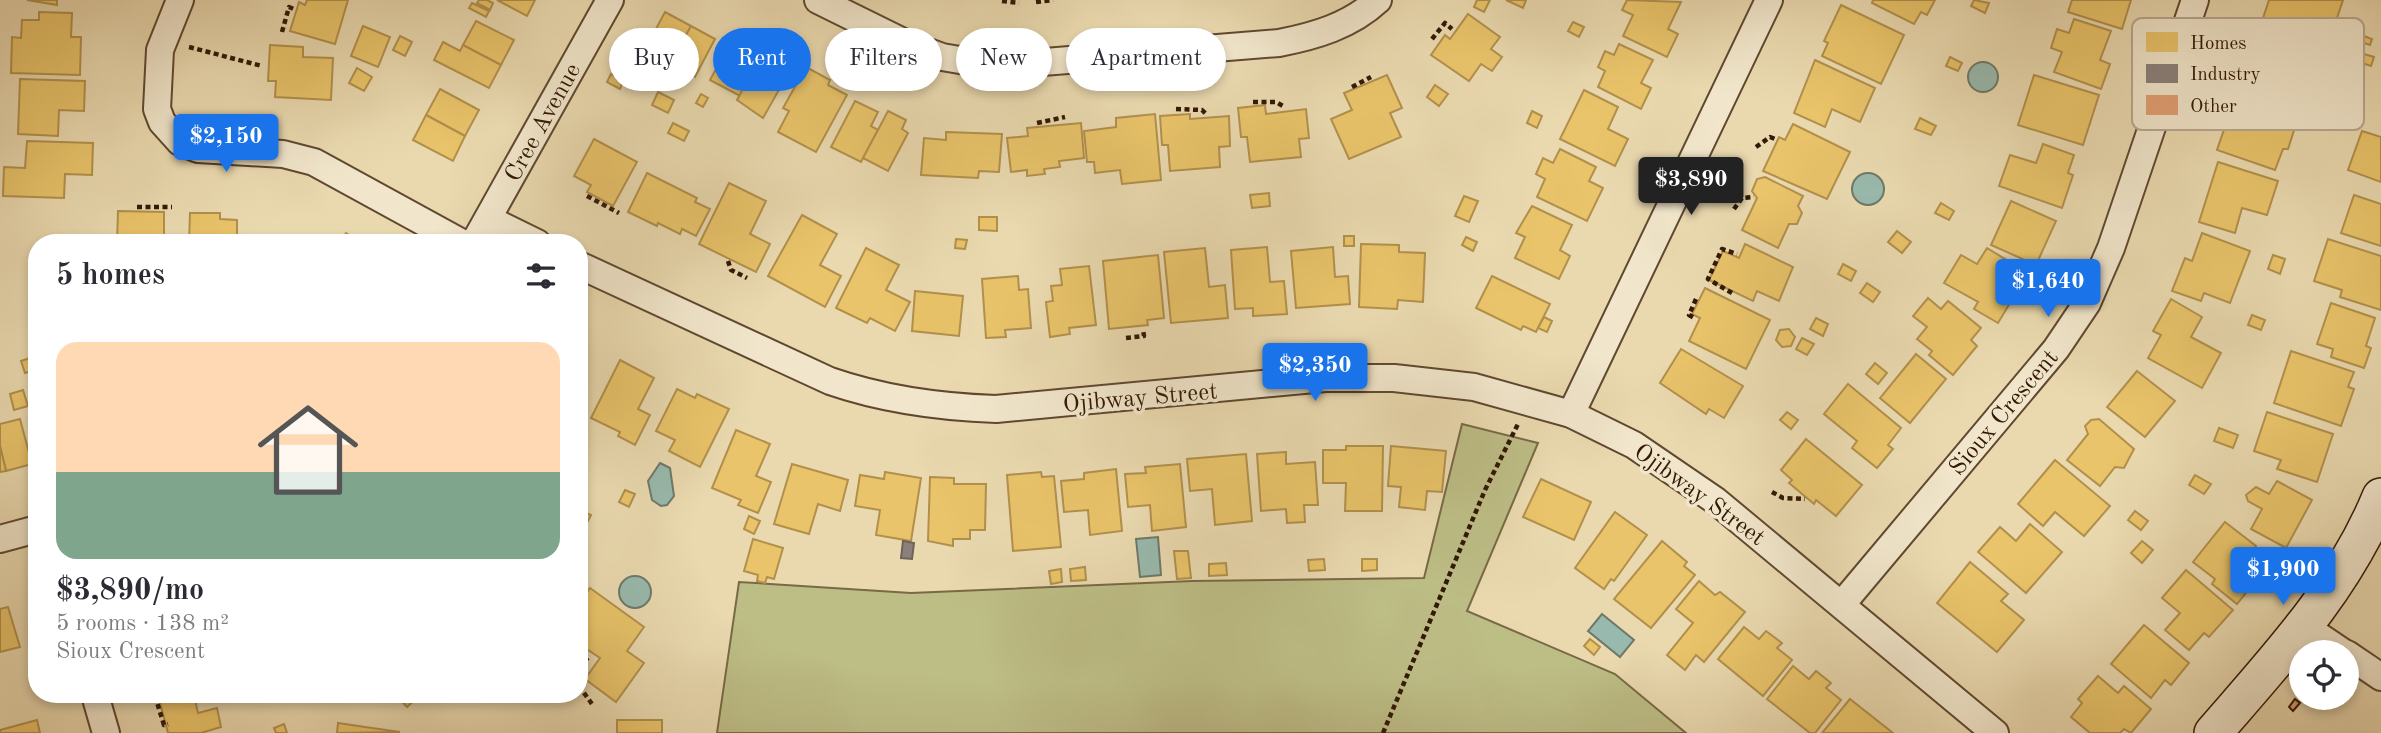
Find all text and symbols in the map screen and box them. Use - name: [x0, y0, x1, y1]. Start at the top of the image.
- legend: [2132, 18, 2364, 130]
- chip: Buy: [609, 28, 699, 91]
- chip: Rent: [713, 28, 811, 91]
- chip: Filters: [825, 28, 942, 91]
- chip: New: [956, 28, 1052, 91]
- chip: Apartment: [1066, 28, 1226, 91]
- text: Homes: [2190, 35, 2246, 54]
- street label: Cree Avenue: [502, 60, 586, 186]
- text: Industry: [2190, 66, 2261, 85]
- text: Other: [2190, 98, 2237, 117]
- pin: $2,150: [169, 114, 283, 174]
- text: $2,150: [189, 125, 263, 148]
- pin: $3,890: [1634, 158, 1748, 217]
- text: $3,890: [1654, 168, 1728, 191]
- icon: filters: [522, 257, 560, 295]
- pin: $1,640: [1991, 260, 2105, 319]
- text: 5 homes: [56, 261, 165, 291]
- text: $1,640: [2011, 270, 2085, 293]
- pin: $2,350: [1258, 344, 1372, 403]
- street label: Sioux Crescent: [1945, 346, 2064, 481]
- text: $2,350: [1278, 354, 1352, 377]
- street label: Ojibway Street: [1062, 380, 1219, 418]
- icon: home: [245, 387, 371, 513]
- street label: Ojibway Street: [1629, 440, 1769, 551]
- pin: $1,900: [2226, 548, 2340, 607]
- text: $1,900: [2246, 558, 2320, 581]
- text: $3,890/mo: [56, 576, 204, 606]
- text: 5 rooms · 138 m²: [56, 612, 229, 635]
- text: Sioux Crescent: [56, 640, 205, 663]
- map controls: [2289, 640, 2359, 710]
- button: locate: [2289, 640, 2359, 710]

